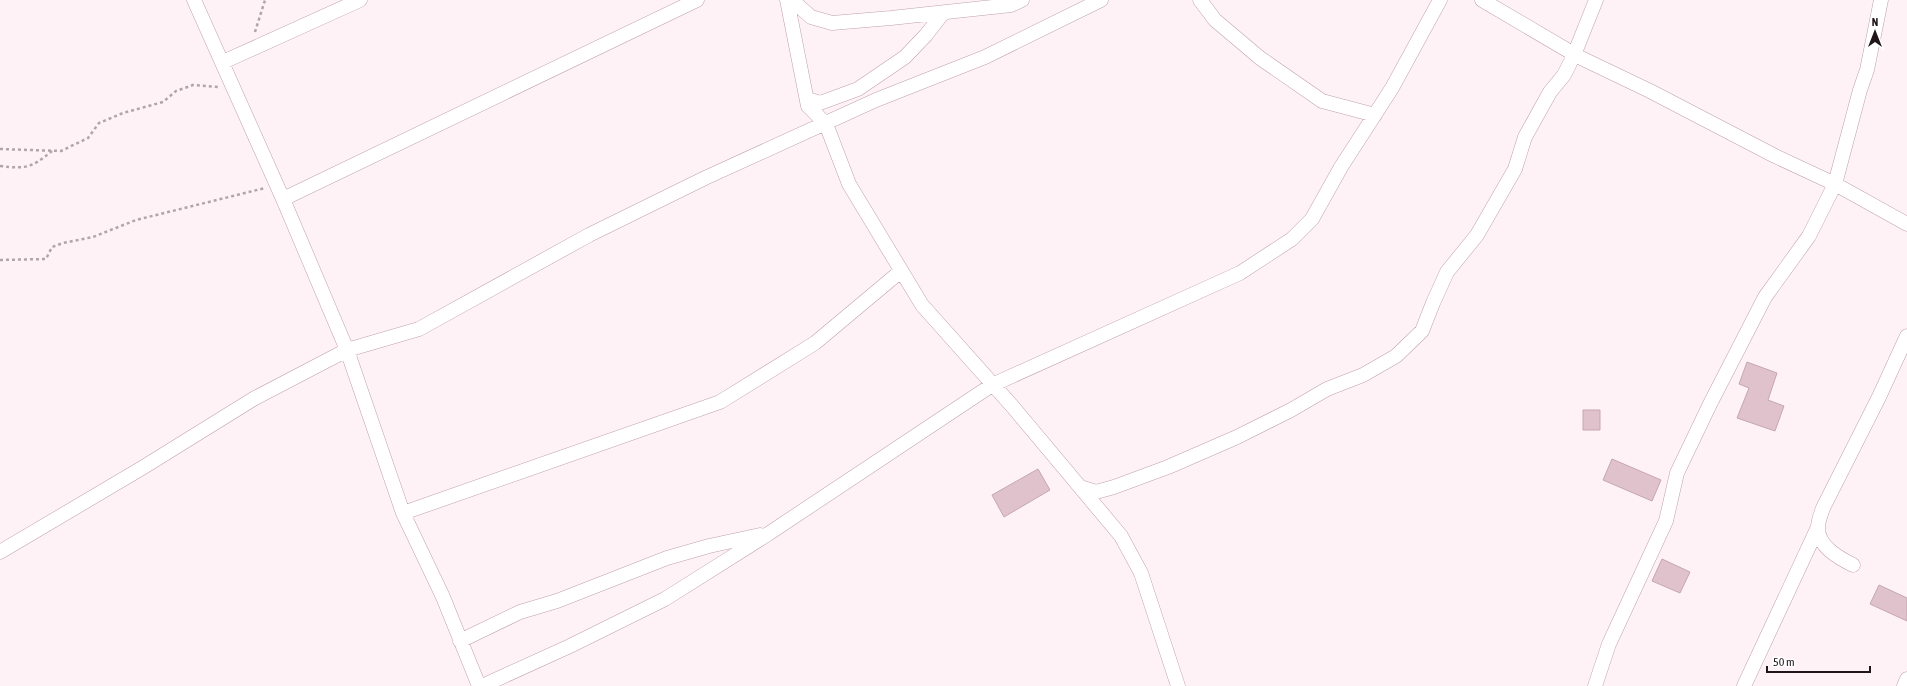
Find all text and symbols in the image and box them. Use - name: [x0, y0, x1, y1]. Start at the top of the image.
- north arrow: [1855, 12, 1895, 52]
- text: N: [1872, 16, 1878, 28]
- scale bar: [1767, 648, 1870, 674]
- text: 50 m: [1773, 655, 1795, 669]

